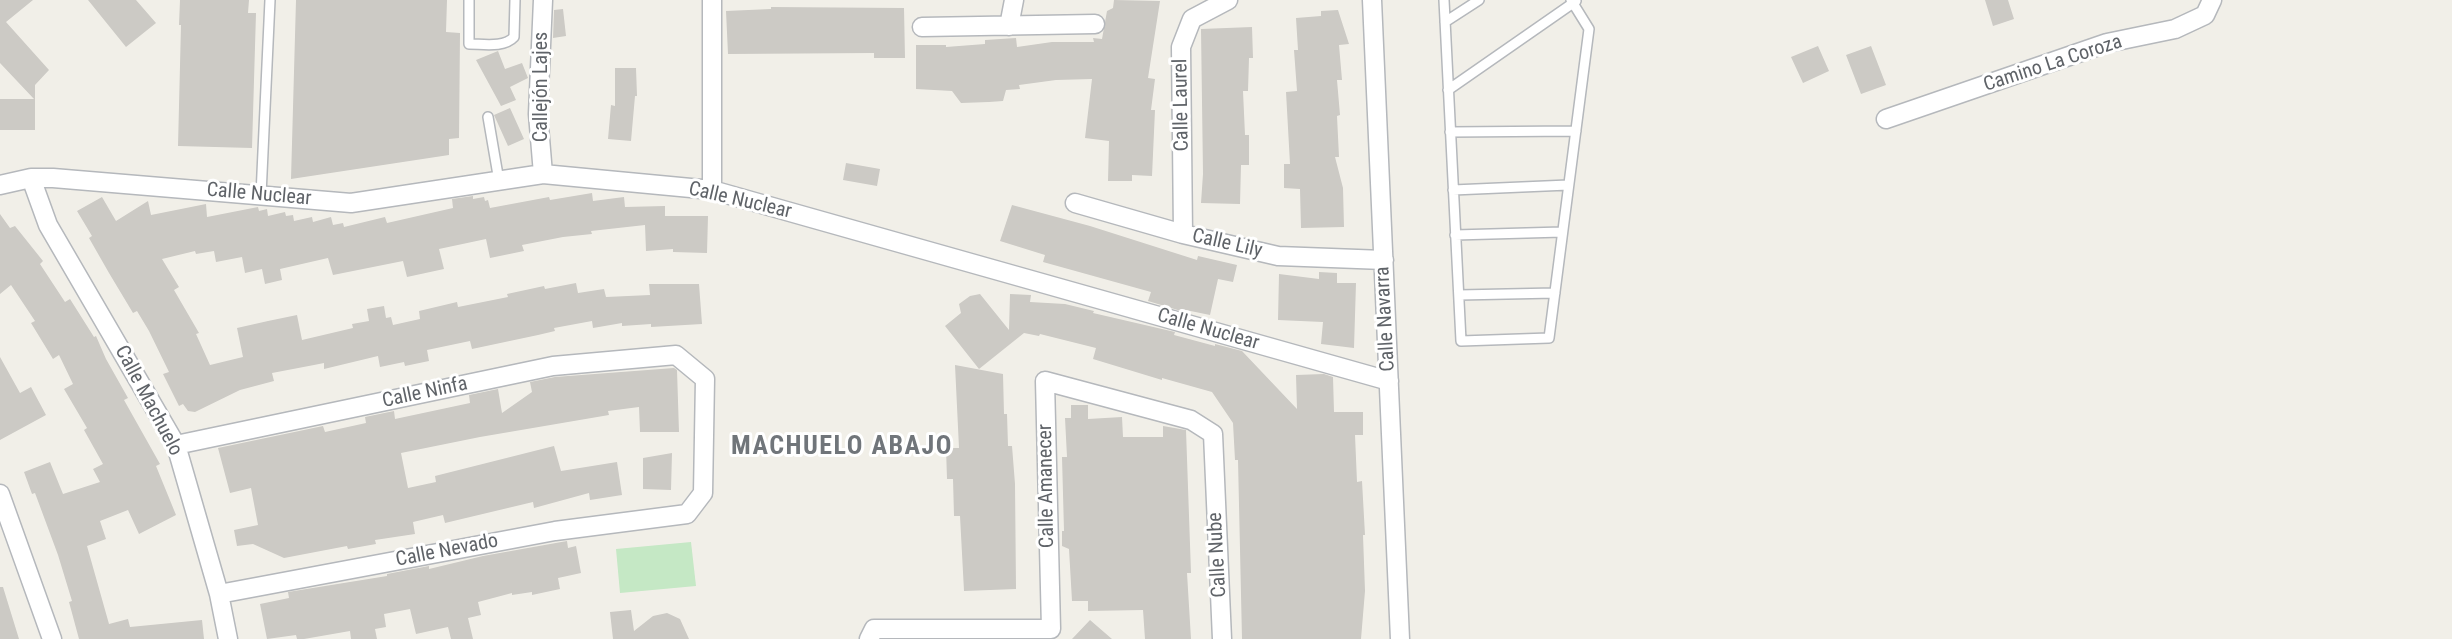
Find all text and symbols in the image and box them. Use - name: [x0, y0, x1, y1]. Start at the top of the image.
- street label: Camino La Coroza: [1981, 30, 2125, 98]
- street label: Callejón Lajes: [530, 32, 554, 142]
- street label: Calle Laurel: [1169, 58, 1195, 152]
- street label: Calle Nuclear: [686, 177, 794, 225]
- street label: Calle Nuclear: [206, 178, 312, 212]
- street label: Calle Lily: [1190, 224, 1264, 264]
- street label: Calle Navarra: [1371, 266, 1401, 372]
- street label: Calle Nuclear: [1154, 304, 1262, 356]
- street label: Calle Machuelo: [109, 342, 187, 460]
- street label: Calle Ninfa: [380, 372, 470, 414]
- street label: Calle Amanecer: [1034, 424, 1060, 548]
- district label: MACHUELO ABAJO: [731, 431, 953, 463]
- street label: Calle Nube: [1204, 512, 1232, 598]
- street label: Calle Nevado: [394, 529, 500, 573]

